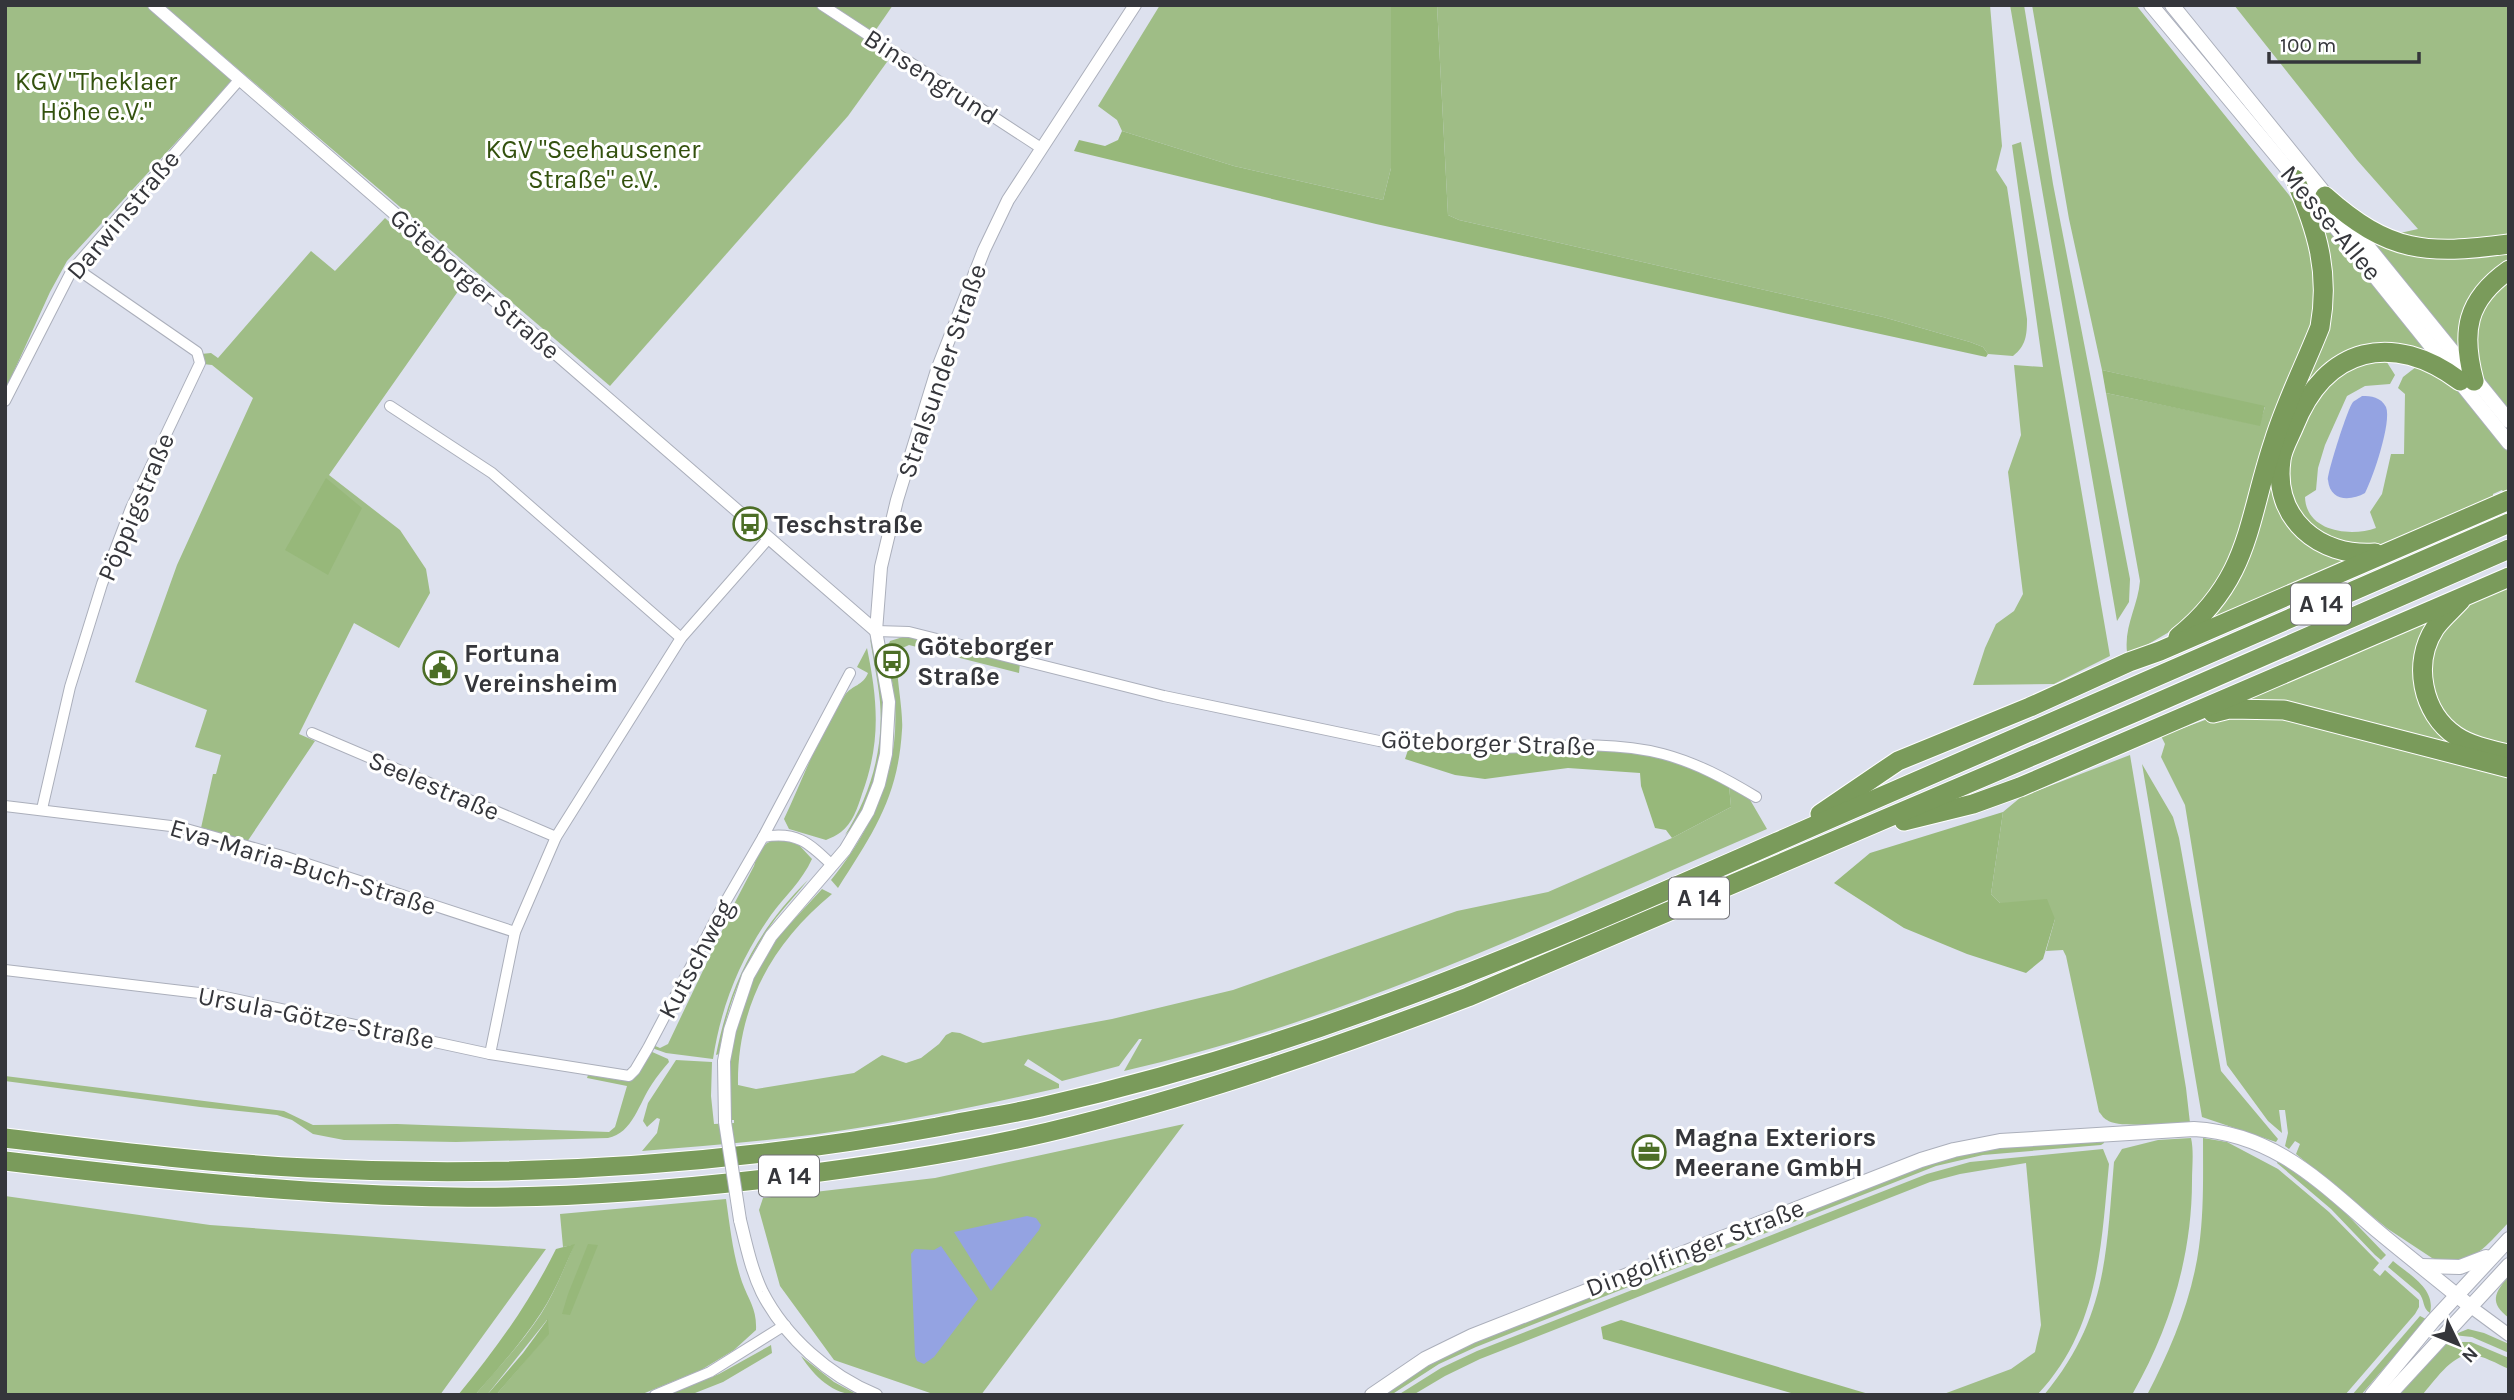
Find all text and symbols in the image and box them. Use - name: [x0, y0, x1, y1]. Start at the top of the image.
- scale bar: [2269, 21, 2420, 65]
- street label: Binsengrund: [858, 22, 1004, 132]
- text: 100 m: [2280, 33, 2337, 57]
- park label: KGV "Theklaer Höhe e.V.": [15, 66, 178, 127]
- park label: KGV "Seehausener Straße" e.V.: [486, 134, 701, 195]
- street label: Darwinstraße: [60, 144, 186, 286]
- street label: Messe-Allee: [2274, 159, 2388, 287]
- street label: Göteborger Straße: [384, 202, 566, 366]
- street label: Stralsunder Straße: [891, 260, 993, 482]
- street label: Pöppigstraße: [91, 428, 181, 586]
- bus stop icon: Teschstraße: [731, 505, 769, 543]
- place label: Teschstraße: [774, 509, 923, 540]
- road number: A 14: [2291, 584, 2351, 624]
- place label: Göteborger Straße: [917, 631, 1054, 692]
- place label: Fortuna Vereinsheim: [464, 638, 618, 699]
- bus stop icon: Göteborger Straße: [873, 642, 911, 680]
- public building icon: Fortuna Vereinsheim: [421, 649, 459, 687]
- street label: Göteborger Straße: [1380, 724, 1596, 762]
- street label: Seelestraße: [364, 744, 504, 828]
- street label: Eva-Maria-Buch-Straße: [166, 812, 440, 922]
- road number: A 14: [1669, 877, 1729, 918]
- street label: Kutschweg: [652, 894, 741, 1024]
- street label: Ursula-Götze-Straße: [195, 980, 437, 1056]
- place label: Magna Exteriors Meerane GmbH: [1674, 1122, 1876, 1183]
- office icon: Magna Exteriors Meerane GmbH: [1630, 1133, 1668, 1171]
- road number: A 14: [759, 1156, 819, 1196]
- street label: Dingolfinger Straße: [1582, 1192, 1808, 1304]
- north arrow: [2423, 1309, 2493, 1379]
- text: N: [2457, 1342, 2482, 1367]

